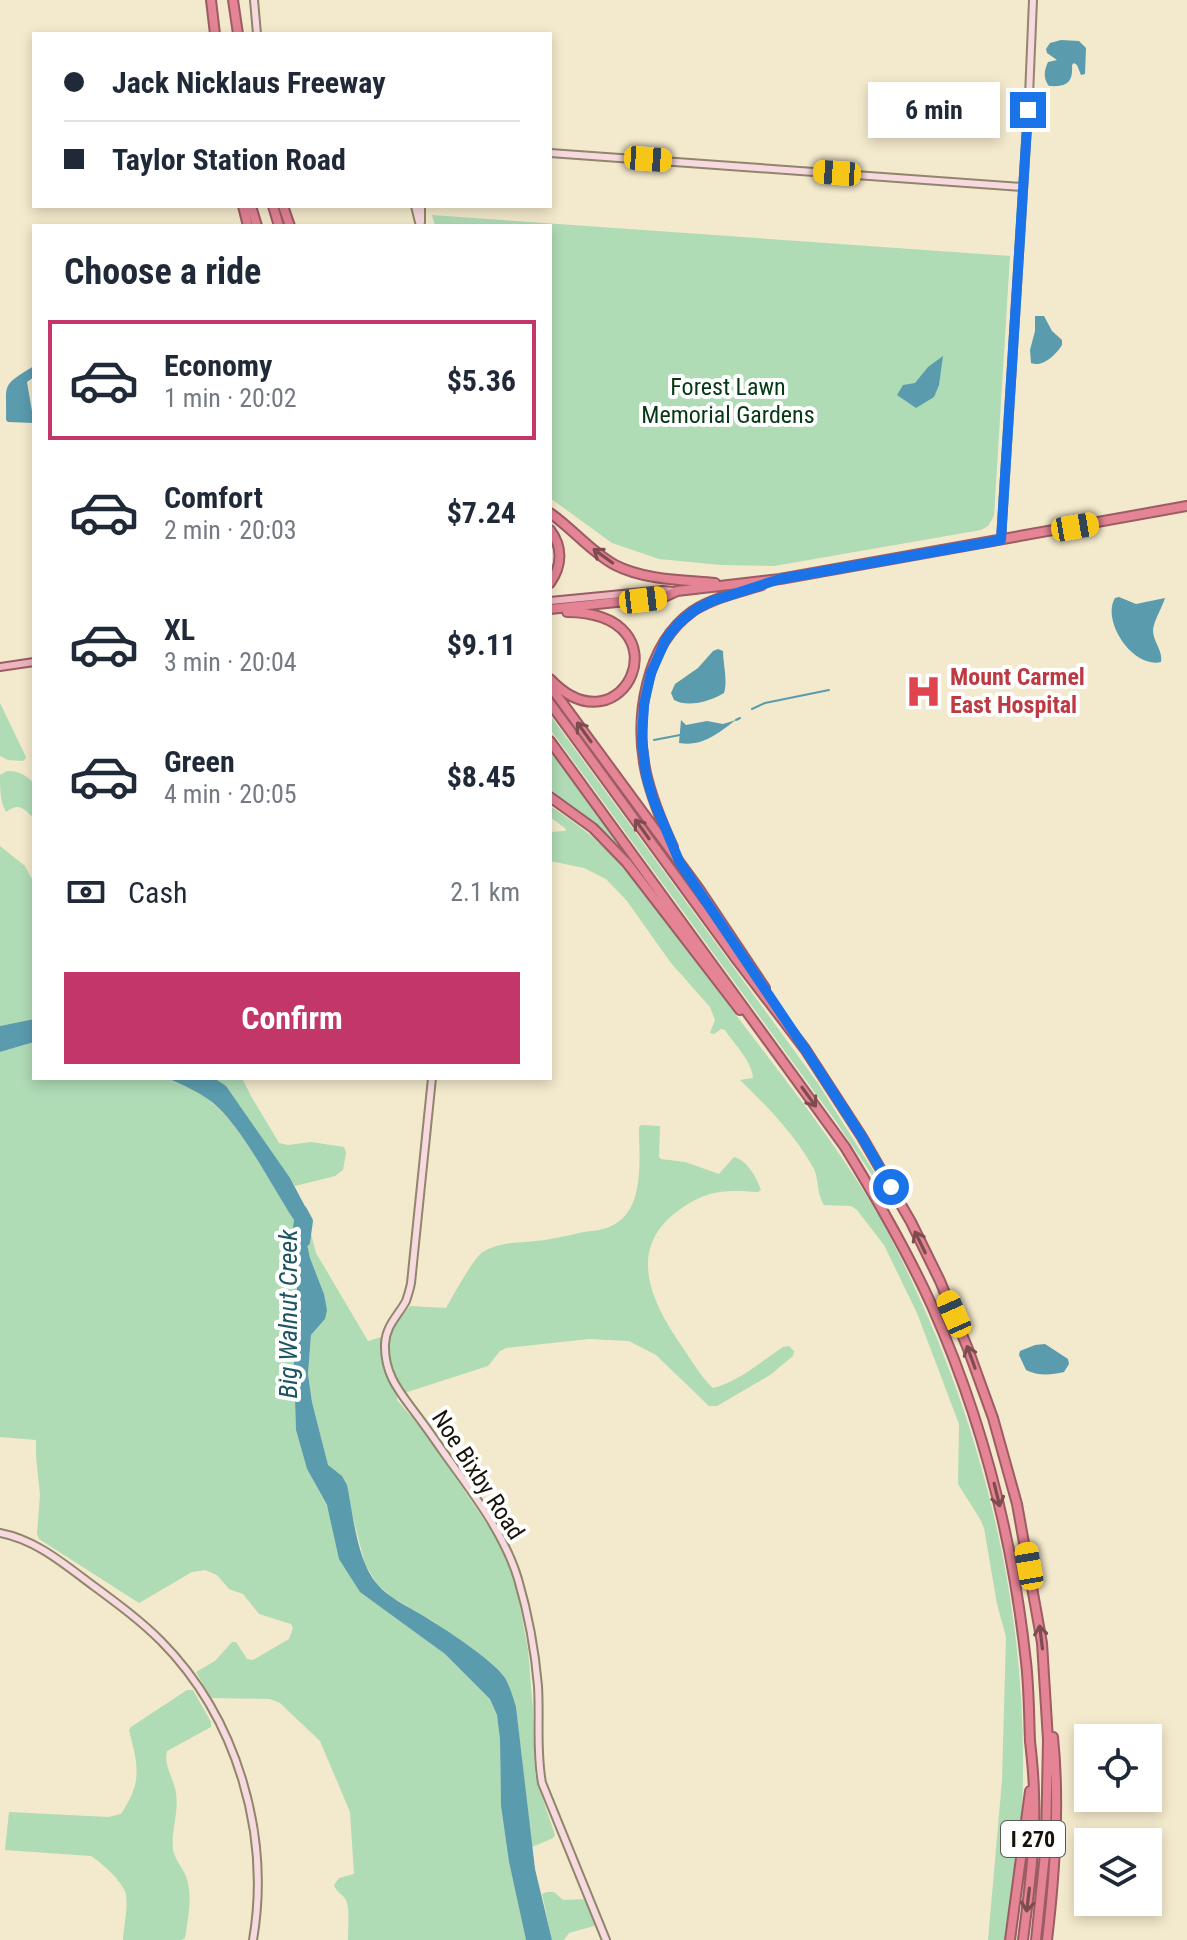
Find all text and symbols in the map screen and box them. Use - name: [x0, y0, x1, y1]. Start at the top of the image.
- text: Jack Nicklaus Freeway: [112, 65, 386, 100]
- callout: 6 min: [868, 82, 1000, 138]
- route end: [1010, 92, 1046, 128]
- text: 6 min: [905, 95, 963, 125]
- text: Taylor Station Road: [112, 142, 346, 177]
- car: [623, 145, 673, 173]
- car: [812, 159, 862, 187]
- text: Choose a ride: [64, 251, 261, 293]
- icon: car: [68, 344, 140, 416]
- text: Economy: [164, 348, 272, 383]
- text: $5.36: [447, 363, 516, 398]
- park label: Forest Lawn Memorial Gardens: [641, 373, 815, 429]
- text: 1 min · 20:02: [164, 383, 297, 413]
- icon: car: [68, 476, 140, 548]
- text: Comfort: [164, 480, 263, 515]
- text: $7.24: [447, 495, 516, 530]
- car: [1049, 511, 1101, 543]
- text: 2 min · 20:03: [164, 515, 297, 545]
- one-way arrow: [592, 548, 614, 564]
- car: [618, 585, 668, 615]
- icon: car: [68, 608, 140, 680]
- text: XL: [164, 612, 195, 647]
- text: $9.11: [447, 627, 516, 662]
- text: 3 min · 20:04: [164, 647, 297, 677]
- place label: Mount Carmel East Hospital: [950, 663, 1085, 719]
- hospital icon: Mount Carmel East Hospital: [905, 672, 943, 710]
- one-way arrow: [576, 722, 592, 744]
- icon: car: [68, 740, 140, 812]
- text: Green: [164, 744, 235, 779]
- text: $8.45: [447, 759, 516, 794]
- text: 4 min · 20:05: [164, 779, 297, 809]
- one-way arrow: [634, 819, 650, 841]
- icon: cash: [64, 870, 108, 914]
- text: Cash: [128, 875, 188, 910]
- text: 2.1 km: [450, 877, 520, 907]
- button: Confirm: [64, 972, 520, 1064]
- one-way arrow: [801, 1085, 817, 1107]
- route start: [873, 1169, 909, 1205]
- water label: Big Walnut Creek: [273, 1229, 303, 1399]
- one-way arrow: [912, 1230, 927, 1254]
- car: [933, 1287, 975, 1341]
- one-way arrow: [963, 1346, 977, 1370]
- street label: Noe Bixby Road: [426, 1405, 530, 1545]
- one-way arrow: [990, 1482, 1005, 1508]
- car: [1013, 1540, 1045, 1592]
- one-way arrow: [1033, 1625, 1048, 1650]
- map controls: [1074, 1724, 1162, 1916]
- button: locate: [1074, 1724, 1162, 1812]
- road number: I 270: [1001, 1821, 1065, 1857]
- button: layers: [1074, 1828, 1162, 1916]
- one-way arrow: [1020, 1887, 1035, 1912]

